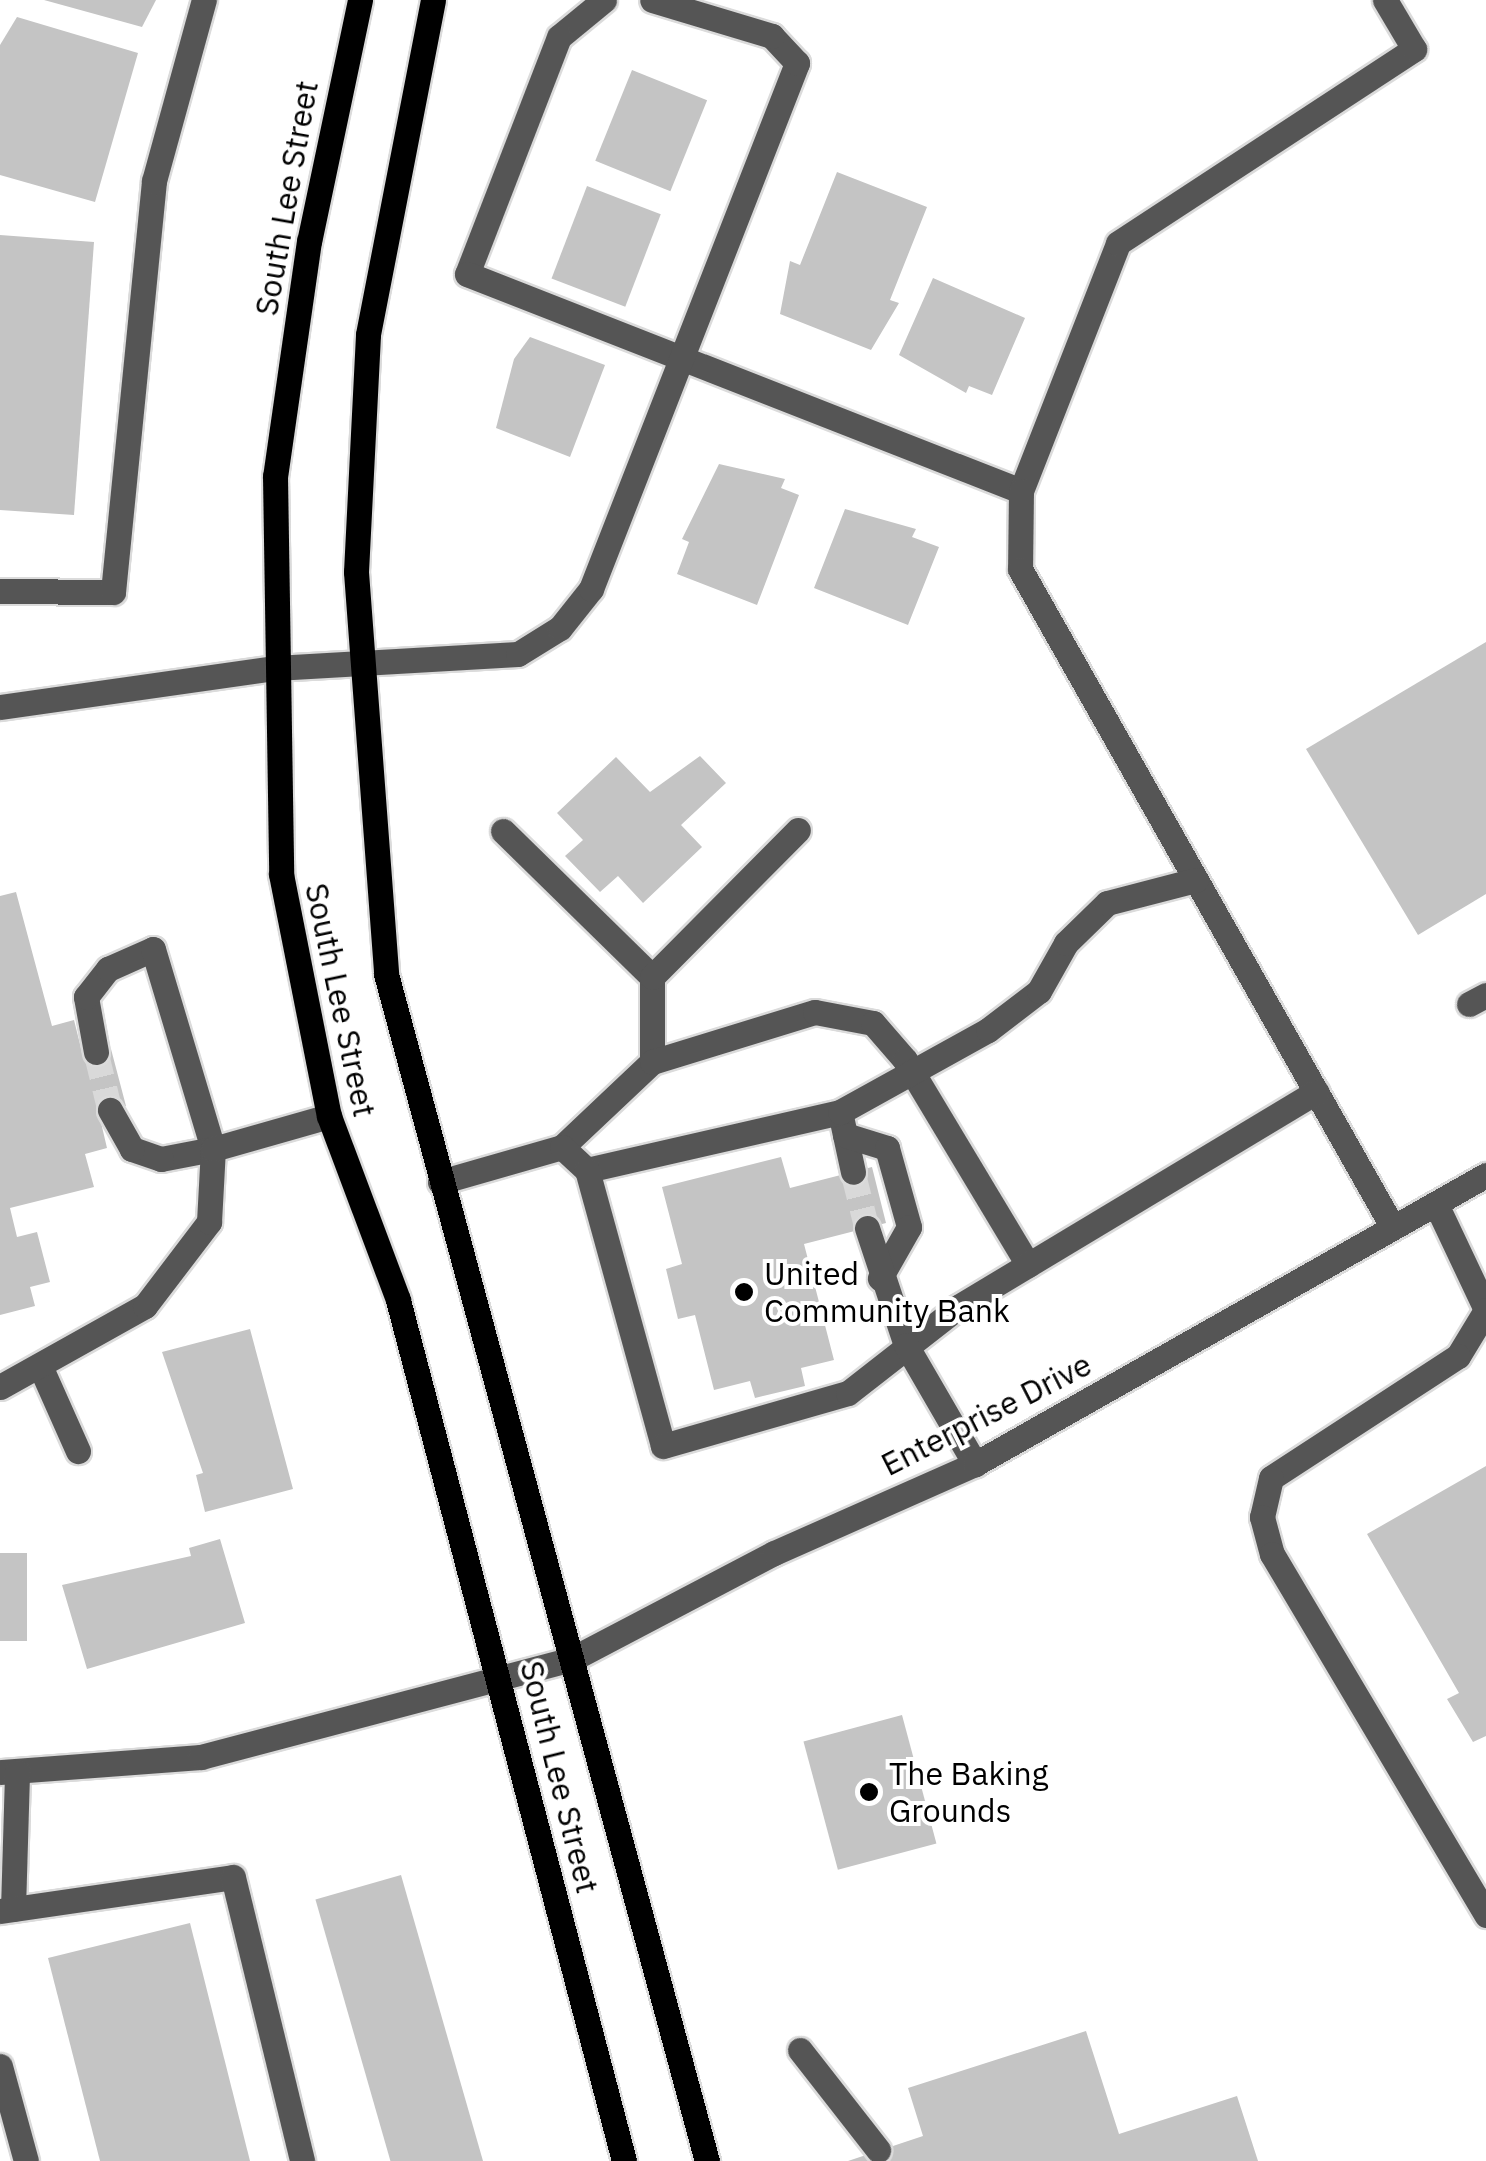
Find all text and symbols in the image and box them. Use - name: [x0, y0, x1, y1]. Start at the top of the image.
- street label: South Lee Street: [246, 78, 326, 318]
- street label: South Lee Street: [297, 880, 385, 1120]
- place label: United Community Bank: [764, 1255, 1010, 1330]
- marker: United Community Bank: [733, 1281, 755, 1303]
- street label: Enterprise Drive: [875, 1345, 1097, 1483]
- street label: South Lee Street: [513, 1657, 607, 1897]
- place label: The Baking Grounds: [889, 1755, 1049, 1830]
- marker: The Baking Grounds: [858, 1781, 880, 1803]

